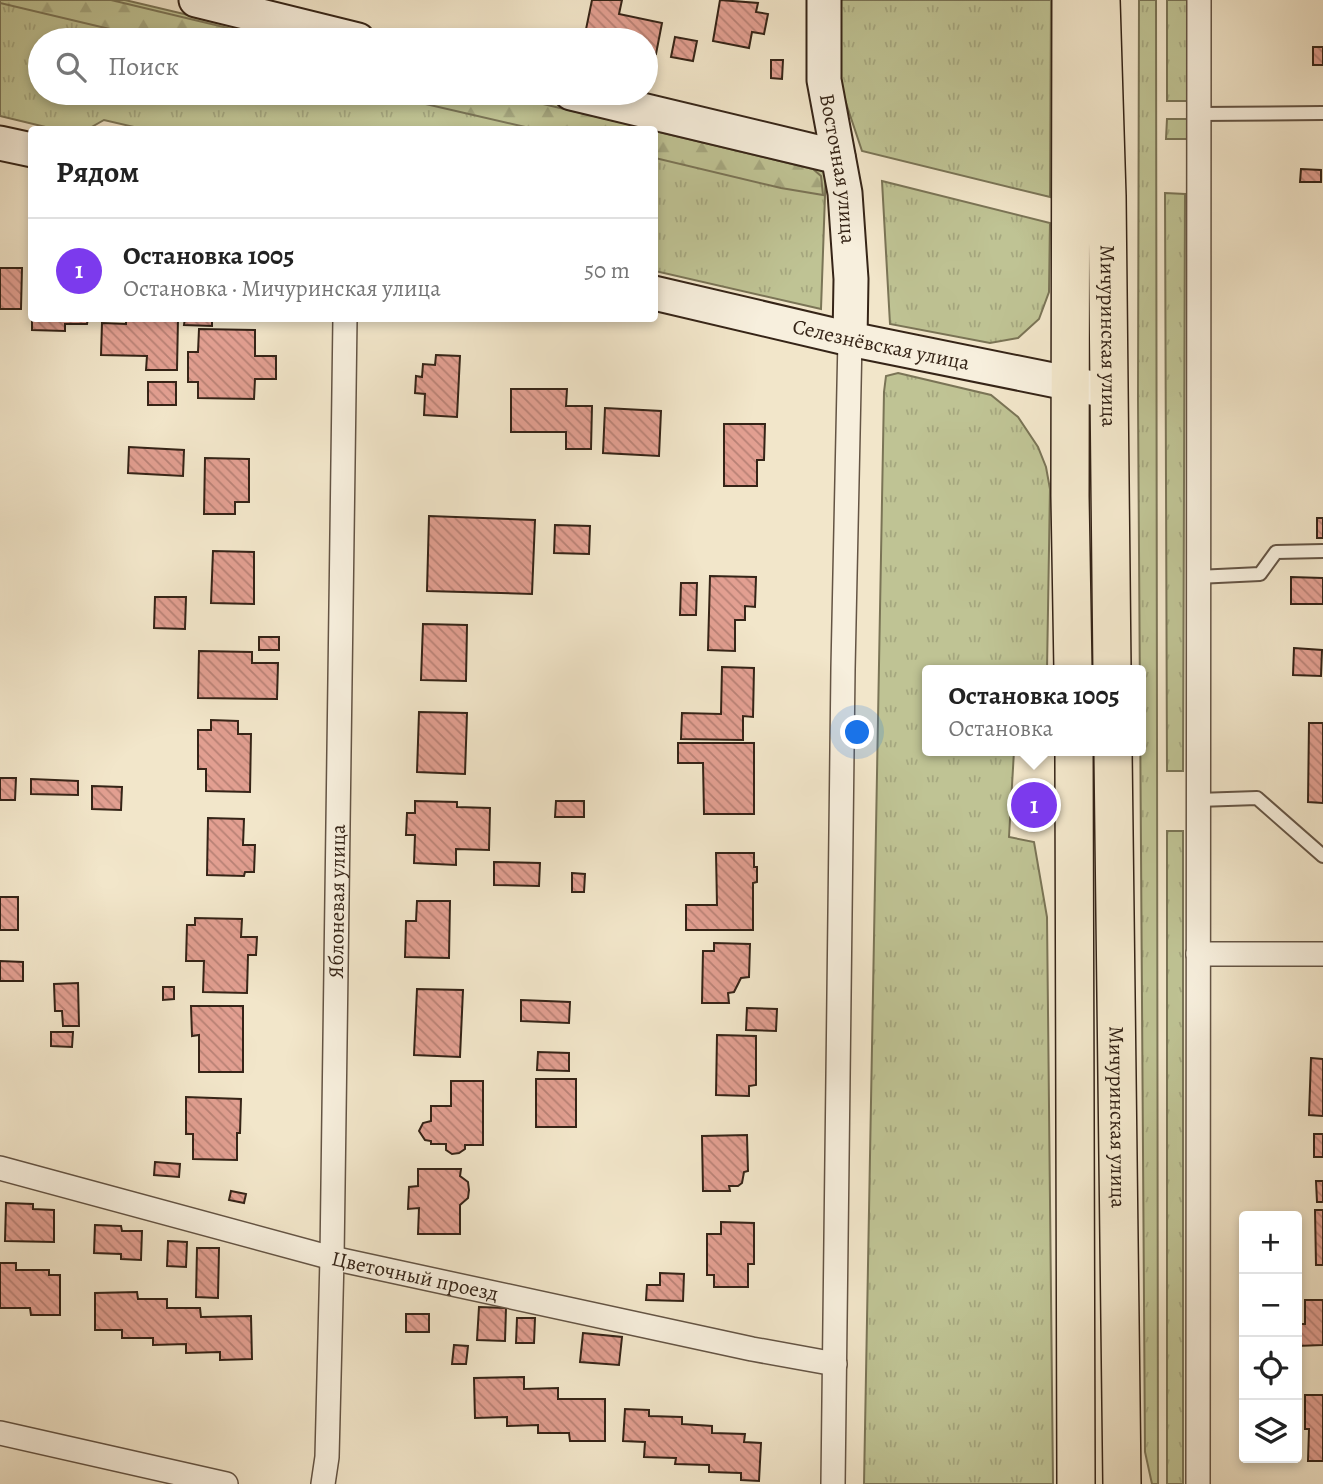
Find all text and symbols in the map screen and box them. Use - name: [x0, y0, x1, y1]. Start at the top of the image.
- search box: [28, 28, 658, 105]
- icon: search: [52, 48, 90, 86]
- text: Поиск: [108, 49, 179, 84]
- street label: Восточная улица: [813, 91, 863, 245]
- text: Рядом: [56, 152, 139, 192]
- text: Остановка 1005: [123, 238, 294, 273]
- street label: Мичуринская улица: [1094, 245, 1123, 428]
- text: 1: [75, 255, 83, 286]
- text: 50 m: [584, 255, 630, 286]
- text: Остановка · Мичуринская улица: [123, 273, 441, 304]
- street label: Селезнёвская улица: [790, 312, 973, 377]
- popup: [922, 665, 1146, 756]
- text: Остановка 1005: [948, 678, 1120, 713]
- text: Остановка: [948, 713, 1053, 744]
- your location: [840, 715, 874, 749]
- pin: 1: [1011, 779, 1057, 831]
- street label: Яблоневая улица: [322, 824, 352, 979]
- street label: Мичуринская улица: [1102, 1026, 1133, 1209]
- map controls: [1239, 1211, 1302, 1463]
- button: +: [1239, 1211, 1302, 1274]
- street label: Цветочный проезд: [329, 1244, 501, 1308]
- button: −: [1239, 1274, 1302, 1337]
- button: locate: [1239, 1337, 1302, 1400]
- button: layers: [1239, 1400, 1302, 1463]

